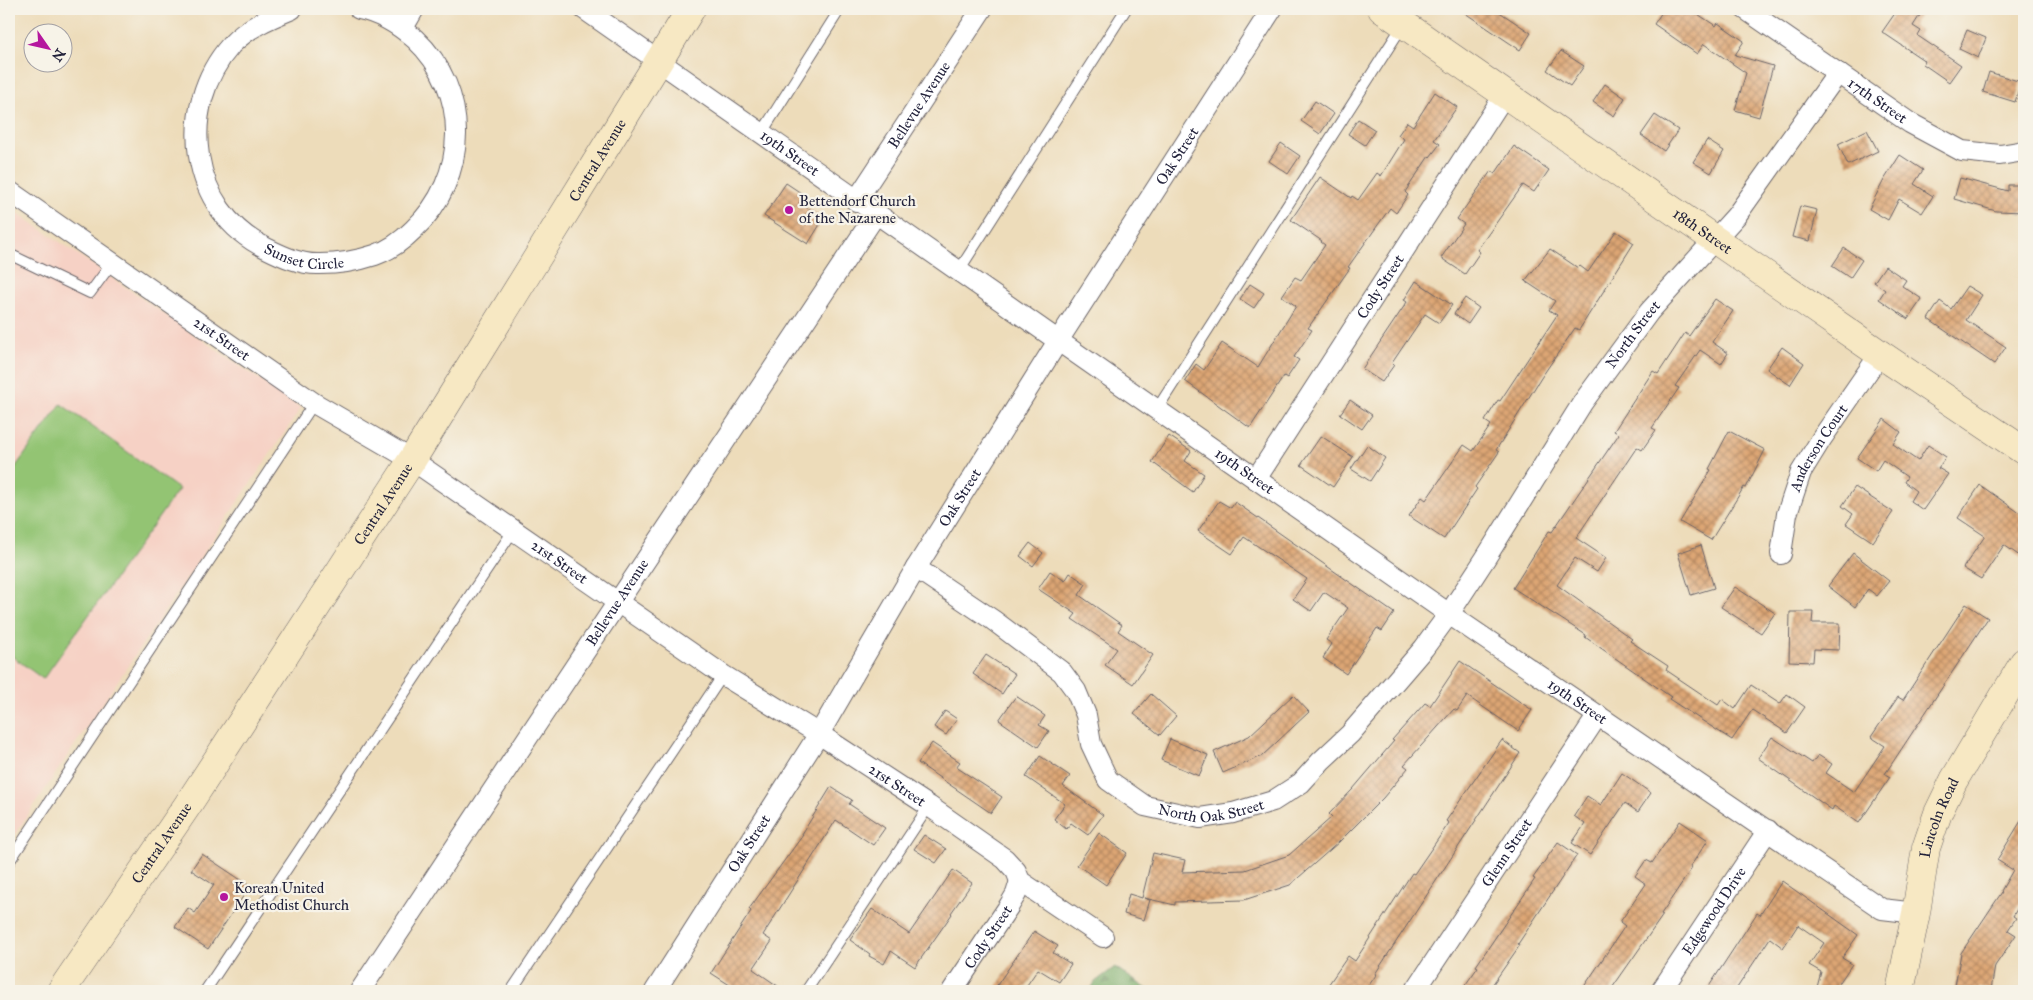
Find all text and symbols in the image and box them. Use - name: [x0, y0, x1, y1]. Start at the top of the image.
- north arrow: [22, 22, 72, 72]
- text: N: [48, 45, 69, 65]
- street label: Bellevue Avenue: [884, 58, 954, 152]
- street label: 17th Street: [1844, 74, 1911, 128]
- street label: Central Avenue: [565, 115, 630, 205]
- street label: Oak Street: [1152, 123, 1203, 188]
- street label: 19th Street: [757, 126, 823, 180]
- place label: Bettendorf Church of the Nazarene: [799, 192, 917, 227]
- marker: Bettendorf Church of the Nazarene: [783, 204, 795, 216]
- street label: 18th Street: [1669, 204, 1736, 258]
- street label: Sunset Circle: [261, 240, 345, 273]
- street label: Cody Street: [1353, 251, 1408, 322]
- street label: North Street: [1602, 296, 1664, 372]
- street label: 21st Street: [190, 313, 254, 365]
- street label: Anderson Court: [1786, 400, 1852, 495]
- street label: 19th Street: [1211, 444, 1278, 498]
- street label: Central Avenue: [350, 460, 417, 548]
- street label: Oak Street: [935, 465, 985, 530]
- street label: 21st Street: [528, 536, 592, 588]
- street label: Bellevue Avenue: [582, 556, 652, 649]
- street label: 19th Street: [1544, 675, 1611, 728]
- street label: 21st Street: [865, 760, 930, 811]
- street label: Lincoln Road: [1916, 774, 1963, 859]
- street label: North Oak Street: [1156, 795, 1267, 827]
- street label: Central Avenue: [128, 799, 196, 887]
- street label: Oak Street: [724, 811, 775, 876]
- street label: Glenn Street: [1478, 815, 1536, 890]
- street label: Edgewood Drive: [1678, 864, 1750, 959]
- place label: Korean United Methodist Church: [234, 879, 350, 914]
- marker: Korean United Methodist Church: [218, 891, 230, 903]
- street label: Cody Street: [960, 901, 1016, 972]

